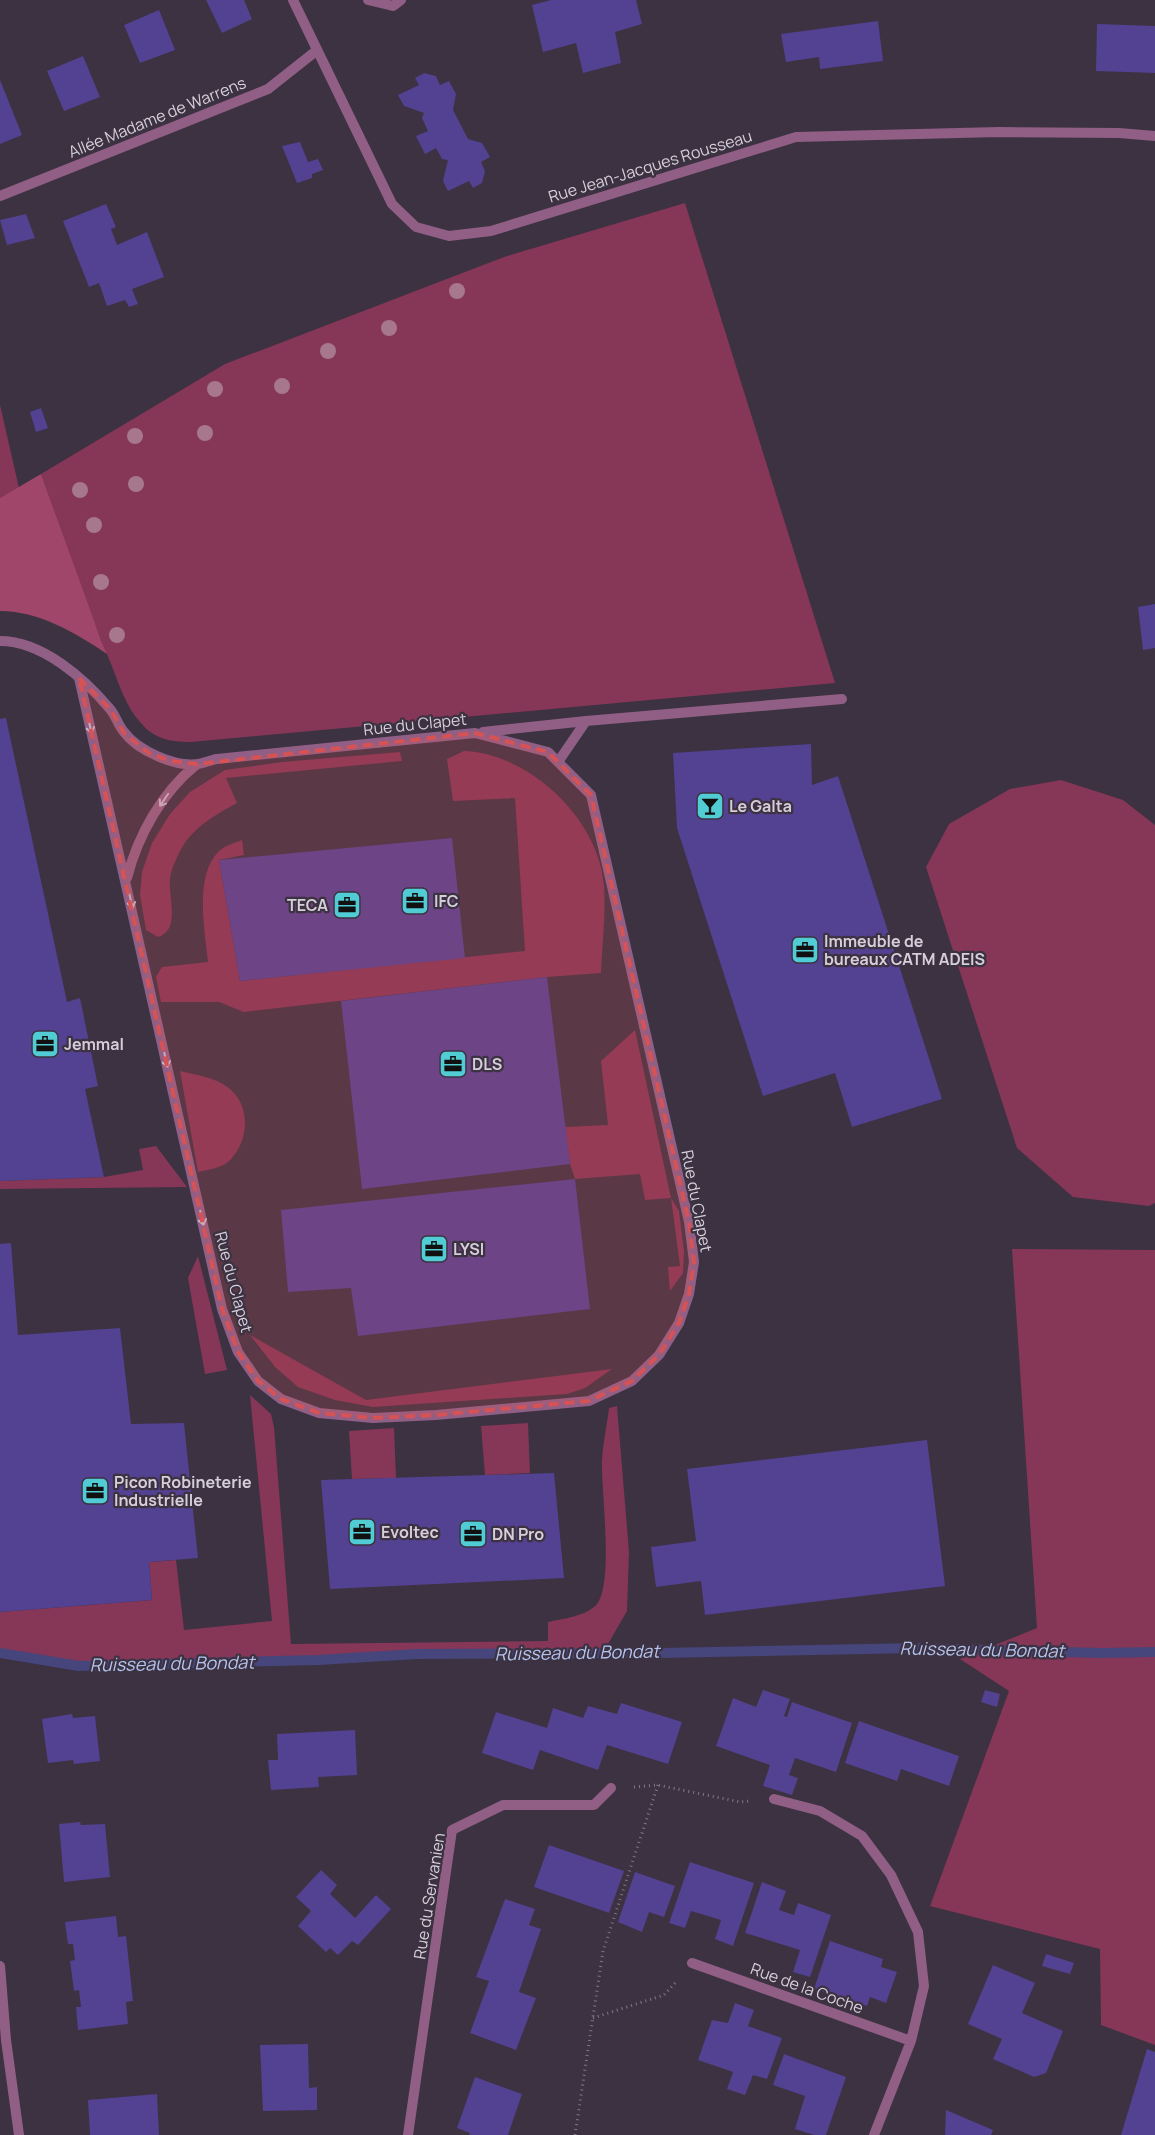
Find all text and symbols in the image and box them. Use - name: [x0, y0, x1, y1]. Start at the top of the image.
- street label: Allée Madame de Warrens: [65, 71, 249, 163]
- street label: Rue Jean-Jacques Rousseau: [545, 125, 755, 207]
- street label: Rue du Clapet: [362, 708, 468, 740]
- one-way arrow: [86, 717, 95, 733]
- bar icon: Le Galta: [695, 791, 725, 821]
- one-way arrow: [159, 793, 170, 807]
- place label: Le Galta: [729, 795, 792, 817]
- office icon: IFC: [400, 886, 430, 916]
- office icon: TECA: [332, 890, 362, 920]
- place label: IFC: [434, 890, 459, 912]
- one-way arrow: [127, 893, 136, 909]
- place label: TECA: [287, 894, 328, 916]
- place label: Immeuble de bureaux CATM ADEIS: [824, 930, 985, 970]
- office icon: Immeuble de bureaux CATM ADEIS: [790, 935, 820, 965]
- office icon: Jemmal: [30, 1029, 60, 1059]
- place label: Jemmal: [64, 1033, 124, 1055]
- office icon: DLS: [438, 1049, 468, 1079]
- one-way arrow: [162, 1051, 171, 1067]
- place label: DLS: [472, 1053, 502, 1075]
- street label: Rue du Clapet: [676, 1148, 718, 1254]
- one-way arrow: [198, 1210, 207, 1226]
- street label: Rue du Clapet: [210, 1229, 258, 1335]
- office icon: LYSI: [419, 1234, 449, 1264]
- place label: LYSI: [453, 1238, 484, 1260]
- place label: Picon Robineterie Industrielle: [114, 1471, 252, 1511]
- office icon: Picon Robineterie Industrielle: [80, 1476, 110, 1506]
- office icon: Evoltec: [347, 1517, 377, 1547]
- office icon: DN Pro: [458, 1519, 488, 1549]
- place label: Evoltec: [381, 1521, 439, 1543]
- place label: DN Pro: [492, 1523, 544, 1545]
- water label: Ruisseau du Bondat: [899, 1636, 1066, 1662]
- water label: Ruisseau du Bondat: [494, 1639, 661, 1665]
- water label: Ruisseau du Bondat: [89, 1650, 256, 1676]
- street label: Rue du Servanien: [408, 1831, 450, 1961]
- street label: Rue de la Coche: [748, 1957, 866, 2019]

